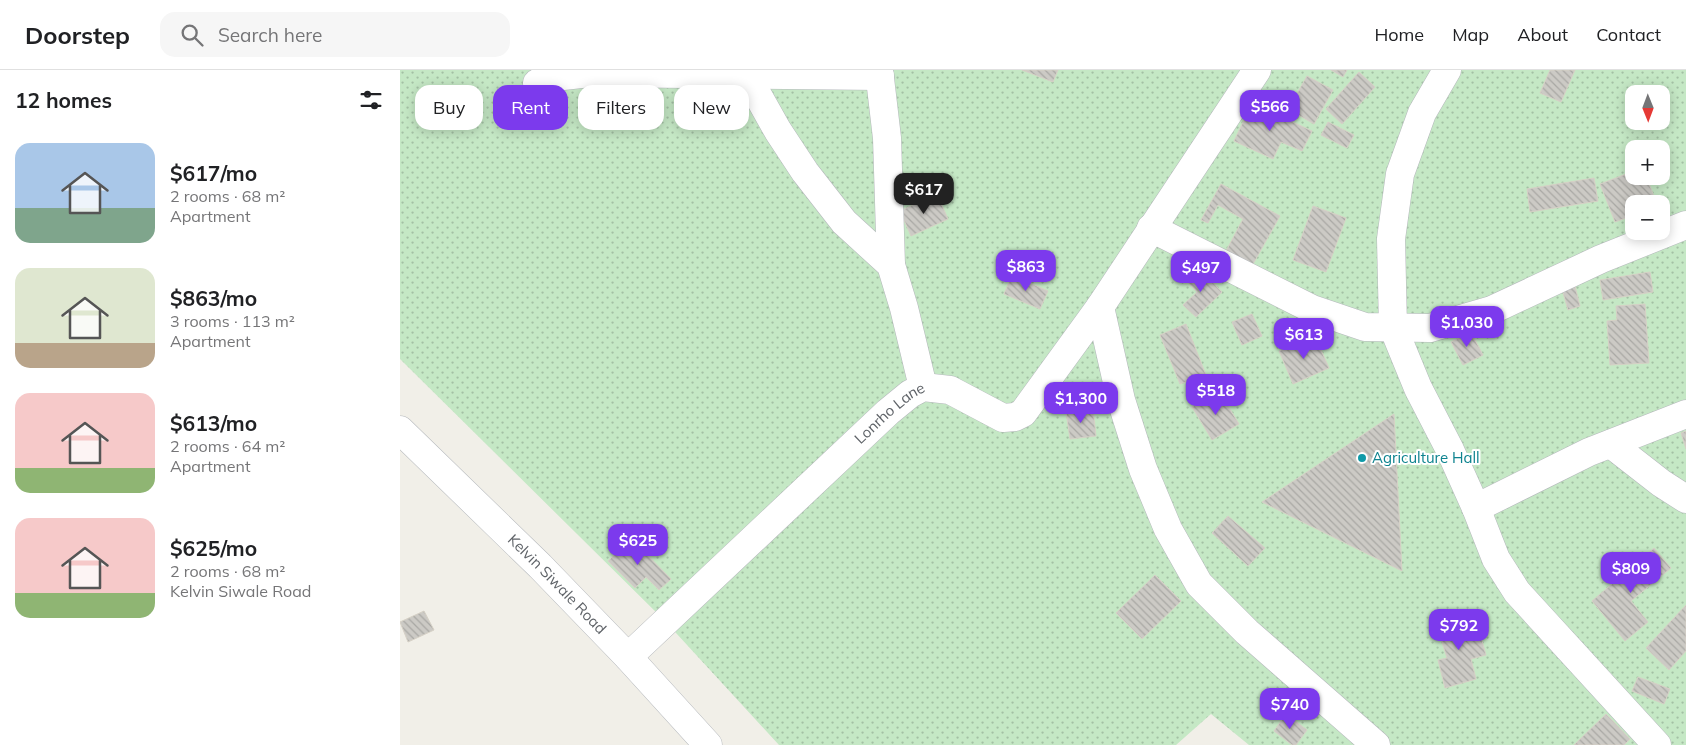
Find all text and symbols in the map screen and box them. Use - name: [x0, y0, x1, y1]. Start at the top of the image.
- search box: [160, 12, 510, 57]
- text: Doorstep: [25, 20, 130, 50]
- icon: search: [178, 21, 206, 49]
- text: Search here: [218, 23, 322, 47]
- text: Home: [1374, 23, 1424, 46]
- text: Map: [1452, 23, 1489, 46]
- text: About: [1517, 23, 1568, 46]
- text: Contact: [1596, 23, 1661, 46]
- chip: Buy: [415, 85, 483, 130]
- chip: Rent: [493, 85, 568, 130]
- chip: Filters: [578, 85, 664, 130]
- chip: New: [674, 85, 749, 130]
- north arrow: [1625, 85, 1670, 130]
- map controls: [1625, 85, 1670, 240]
- icon: filters: [357, 86, 385, 114]
- text: 12 homes: [15, 87, 112, 113]
- pin: $566: [1240, 90, 1300, 132]
- text: $566: [1251, 96, 1289, 116]
- button: +: [1625, 140, 1670, 185]
- text: $617/mo: [170, 160, 257, 186]
- icon: home: [55, 163, 115, 223]
- pin: $617: [894, 172, 954, 215]
- text: $617: [905, 179, 943, 199]
- text: 2 rooms · 68 m²: [170, 186, 285, 206]
- button: −: [1625, 195, 1670, 240]
- text: Apartment: [170, 206, 251, 226]
- pin: $863: [996, 250, 1056, 292]
- pin: $497: [1171, 250, 1231, 293]
- text: $863: [1007, 256, 1045, 276]
- text: $497: [1182, 257, 1220, 277]
- text: $863/mo: [170, 285, 257, 311]
- icon: home: [55, 288, 115, 348]
- pin: $1,030: [1426, 306, 1508, 348]
- text: 3 rooms · 113 m²: [170, 311, 295, 331]
- text: $1,030: [1441, 312, 1493, 332]
- pin: $613: [1274, 318, 1334, 360]
- text: $613: [1285, 324, 1323, 344]
- text: Apartment: [170, 331, 251, 351]
- pin: $518: [1186, 374, 1246, 416]
- street label: Lonrho Lane: [850, 378, 928, 448]
- text: $518: [1197, 380, 1235, 400]
- pin: $1,300: [1040, 382, 1122, 424]
- text: $1,300: [1055, 388, 1107, 408]
- text: $613/mo: [170, 410, 257, 436]
- icon: home: [55, 413, 115, 473]
- text: 2 rooms · 64 m²: [170, 436, 285, 456]
- place label: Agriculture Hall: [1372, 448, 1480, 467]
- marker: Agriculture Hall: [1356, 452, 1368, 464]
- text: Apartment: [170, 456, 251, 476]
- pin: $625: [608, 524, 668, 566]
- street label: Kelvin Siwale Road: [504, 530, 611, 638]
- text: $625: [619, 530, 657, 550]
- text: $625/mo: [170, 535, 257, 561]
- icon: home: [55, 538, 115, 598]
- pin: $809: [1601, 552, 1661, 594]
- text: $809: [1612, 558, 1650, 578]
- text: 2 rooms · 68 m²: [170, 561, 285, 581]
- text: Kelvin Siwale Road: [170, 581, 311, 601]
- pin: $792: [1429, 608, 1489, 651]
- text: $792: [1440, 615, 1478, 635]
- pin: $740: [1260, 688, 1320, 730]
- text: $740: [1271, 694, 1309, 714]

